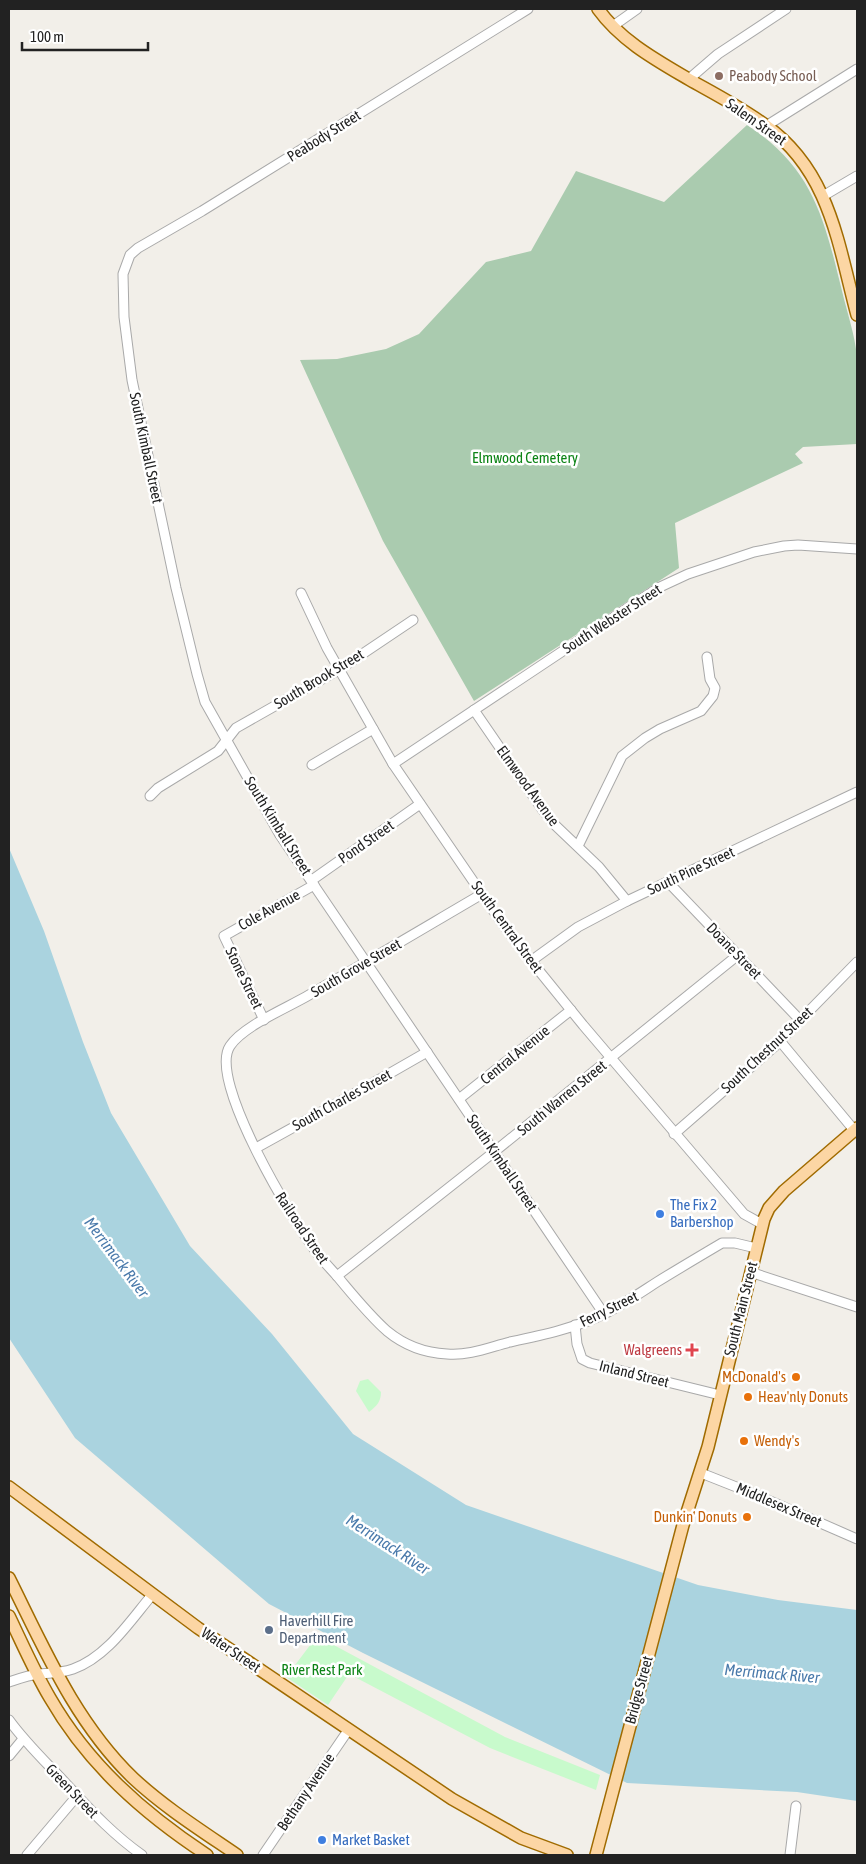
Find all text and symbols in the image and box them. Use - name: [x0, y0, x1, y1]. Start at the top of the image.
- scale bar: [22, 20, 149, 52]
- text: 100 m: [30, 28, 64, 45]
- place label: Peabody School: [729, 67, 817, 84]
- marker: Peabody School: [713, 70, 725, 82]
- street label: Salem Street: [723, 95, 790, 149]
- street label: Peabody Street: [284, 106, 364, 165]
- street label: South Kimball Street: [126, 391, 167, 505]
- park label: Elmwood Cemetery: [472, 449, 578, 466]
- street label: South Webster Street: [559, 580, 664, 657]
- street label: South Brook Street: [271, 645, 367, 712]
- street label: Elmwood Avenue: [494, 742, 563, 829]
- street label: South Kimball Street: [241, 773, 316, 878]
- street label: Pond Street: [335, 816, 397, 867]
- street label: South Pine Street: [645, 843, 737, 898]
- street label: South Central Street: [468, 877, 546, 976]
- street label: Cole Avenue: [235, 886, 303, 933]
- street label: Doane Street: [703, 919, 765, 982]
- street label: South Grove Street: [308, 935, 404, 1000]
- street label: Stone Street: [222, 944, 267, 1011]
- street label: South Chestnut Street: [718, 1003, 816, 1096]
- street label: Central Avenue: [477, 1022, 553, 1088]
- street label: South Warren Street: [514, 1057, 610, 1139]
- street label: South Charles Street: [289, 1065, 394, 1134]
- street label: South Kimball Street: [464, 1111, 541, 1214]
- street label: Railroad Street: [272, 1189, 333, 1267]
- place label: The Fix 2 Barbershop: [670, 1196, 734, 1230]
- marker: The Fix 2 Barbershop: [654, 1208, 666, 1220]
- water label: Merrimack River: [81, 1214, 154, 1301]
- street label: South Main Street: [721, 1260, 760, 1358]
- street label: Ferry Street: [577, 1287, 641, 1330]
- place label: Walgreens: [624, 1341, 682, 1358]
- marker: Walgreens: [686, 1344, 698, 1356]
- street label: Inland Street: [597, 1357, 671, 1390]
- place label: McDonald's: [722, 1368, 786, 1385]
- marker: McDonald's: [790, 1371, 802, 1383]
- place label: Heav'nly Donuts: [758, 1388, 848, 1405]
- marker: Heav'nly Donuts: [742, 1391, 754, 1403]
- place label: Wendy's: [754, 1432, 800, 1449]
- marker: Wendy's: [738, 1435, 750, 1447]
- street label: Middlesex Street: [734, 1479, 825, 1530]
- place label: Dunkin' Donuts: [653, 1508, 737, 1525]
- water label: Merrimack River: [343, 1510, 434, 1578]
- marker: Dunkin' Donuts: [741, 1511, 753, 1523]
- place label: Haverhill Fire Department: [279, 1612, 354, 1646]
- street label: Water Street: [198, 1624, 264, 1676]
- marker: Haverhill Fire Department: [263, 1624, 275, 1636]
- street label: Bridge Street: [621, 1654, 656, 1726]
- water label: Merrimack River: [724, 1660, 822, 1686]
- park label: River Rest Park: [281, 1661, 363, 1678]
- street label: Bethany Avenue: [274, 1750, 338, 1834]
- street label: Green Street: [43, 1760, 102, 1821]
- place label: Market Basket: [332, 1831, 410, 1848]
- marker: Market Basket: [316, 1834, 328, 1846]

